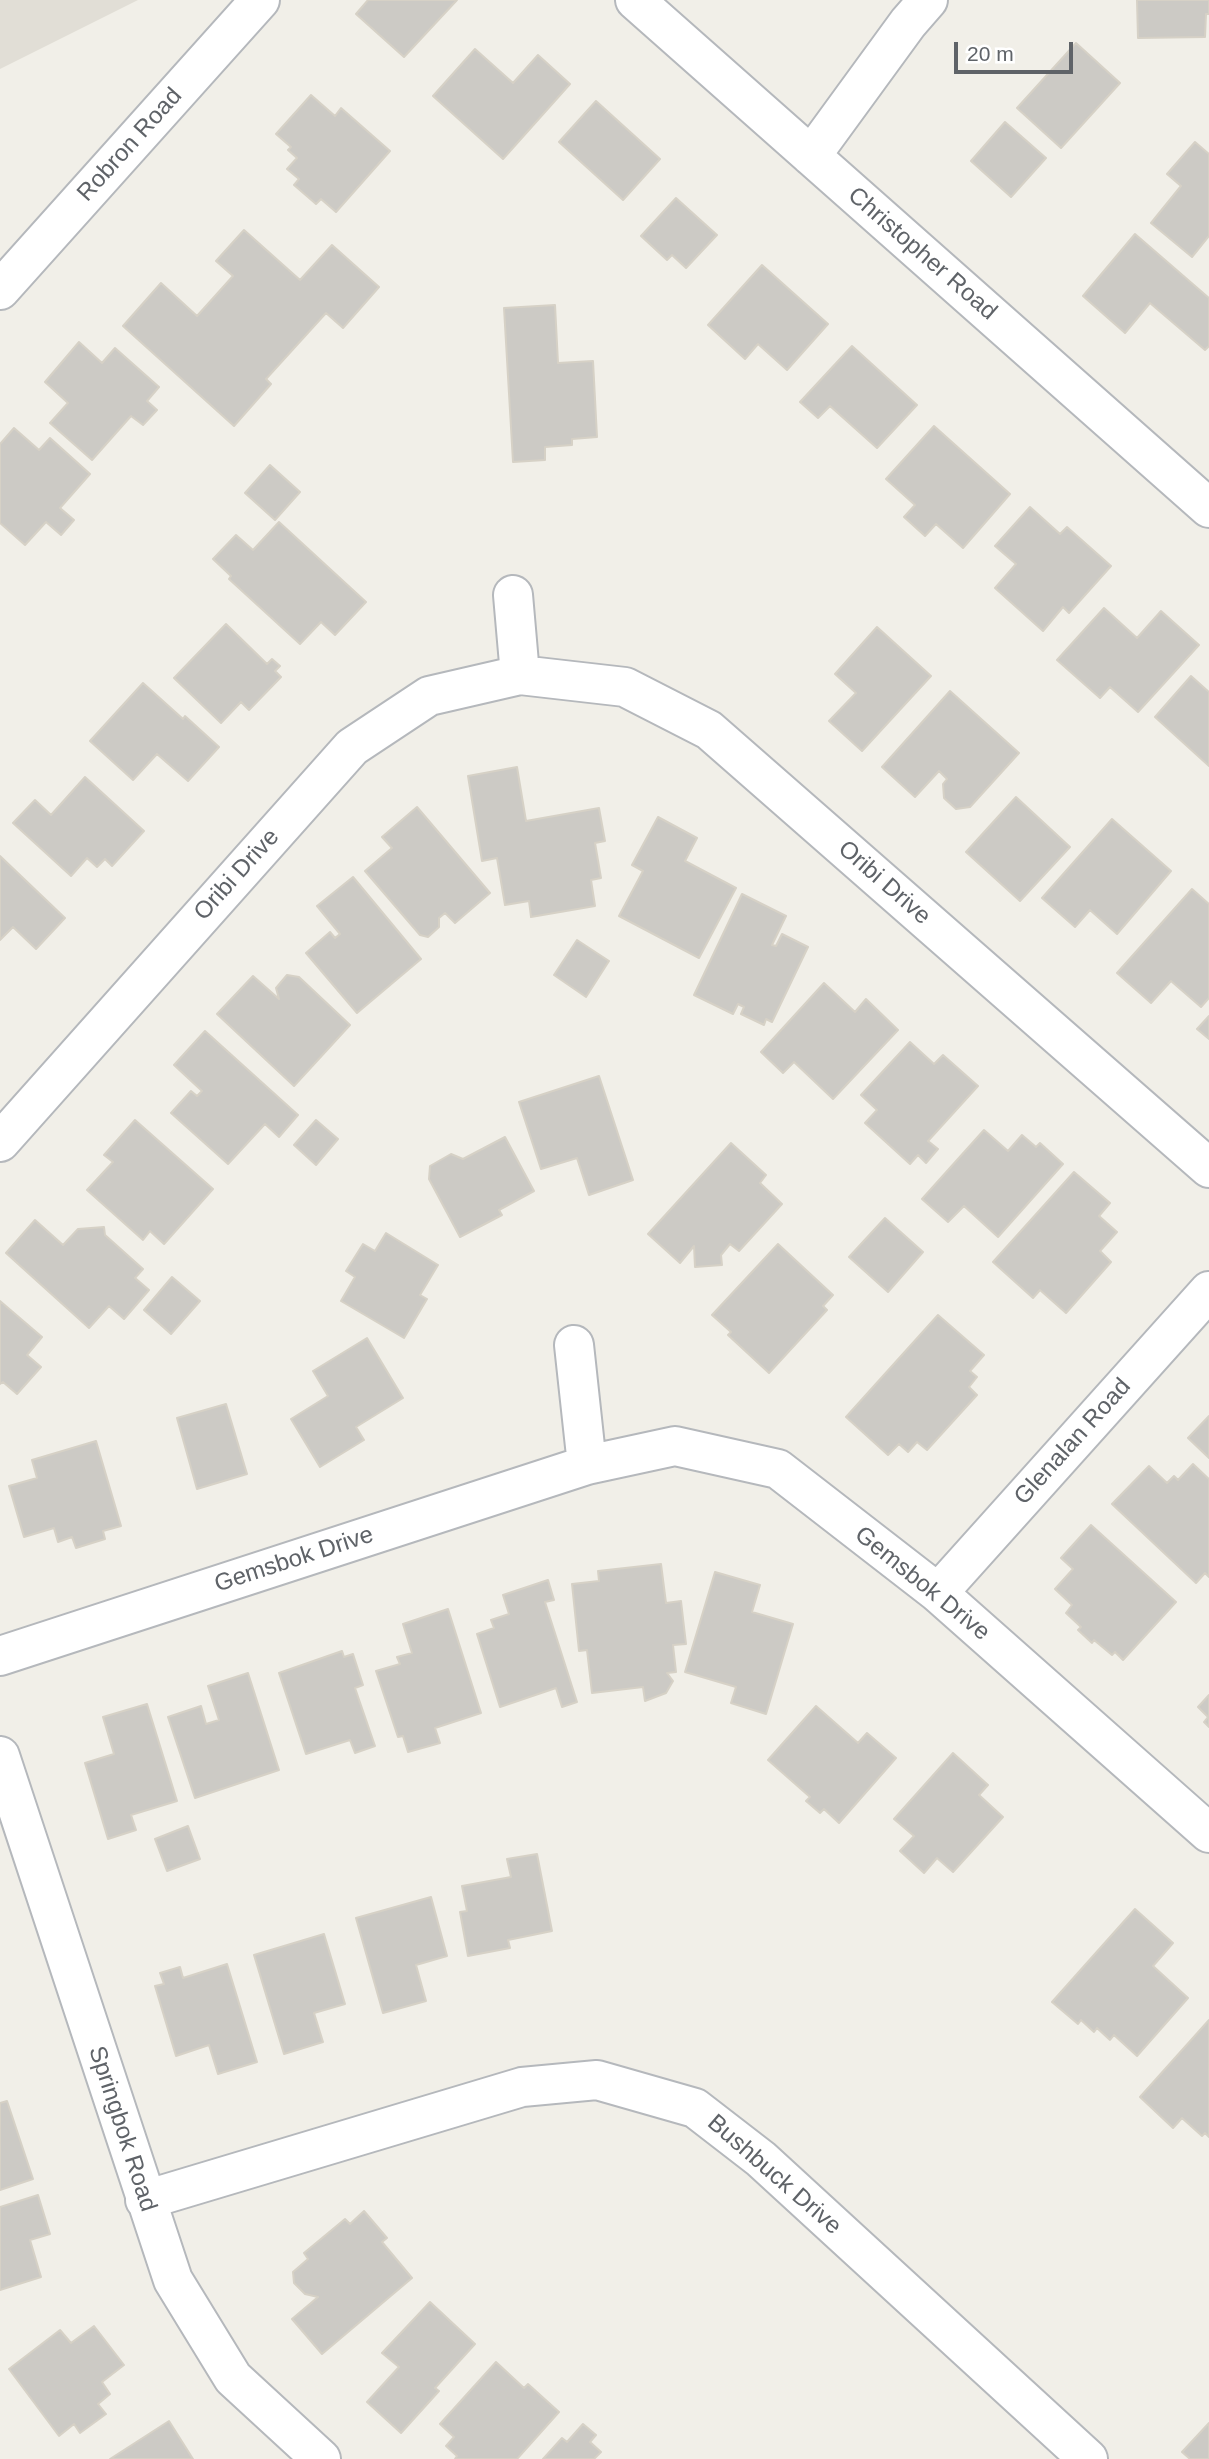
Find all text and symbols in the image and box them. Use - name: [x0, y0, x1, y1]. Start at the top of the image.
- scale bar: [957, 28, 1076, 72]
- text: 20 m: [967, 42, 1014, 65]
- street label: Robron Road: [72, 82, 188, 208]
- street label: Christopher Road: [842, 181, 1002, 327]
- street label: Oribi Drive: [188, 823, 286, 927]
- street label: Oribi Drive: [832, 835, 936, 931]
- street label: Glenalan Road: [1009, 1373, 1137, 1511]
- street label: Gemsbok Drive: [211, 1521, 377, 1599]
- street label: Gemsbok Drive: [849, 1521, 995, 1647]
- street label: Springbok Road: [82, 2043, 162, 2215]
- street label: Bushbuck Drive: [701, 2109, 847, 2241]

